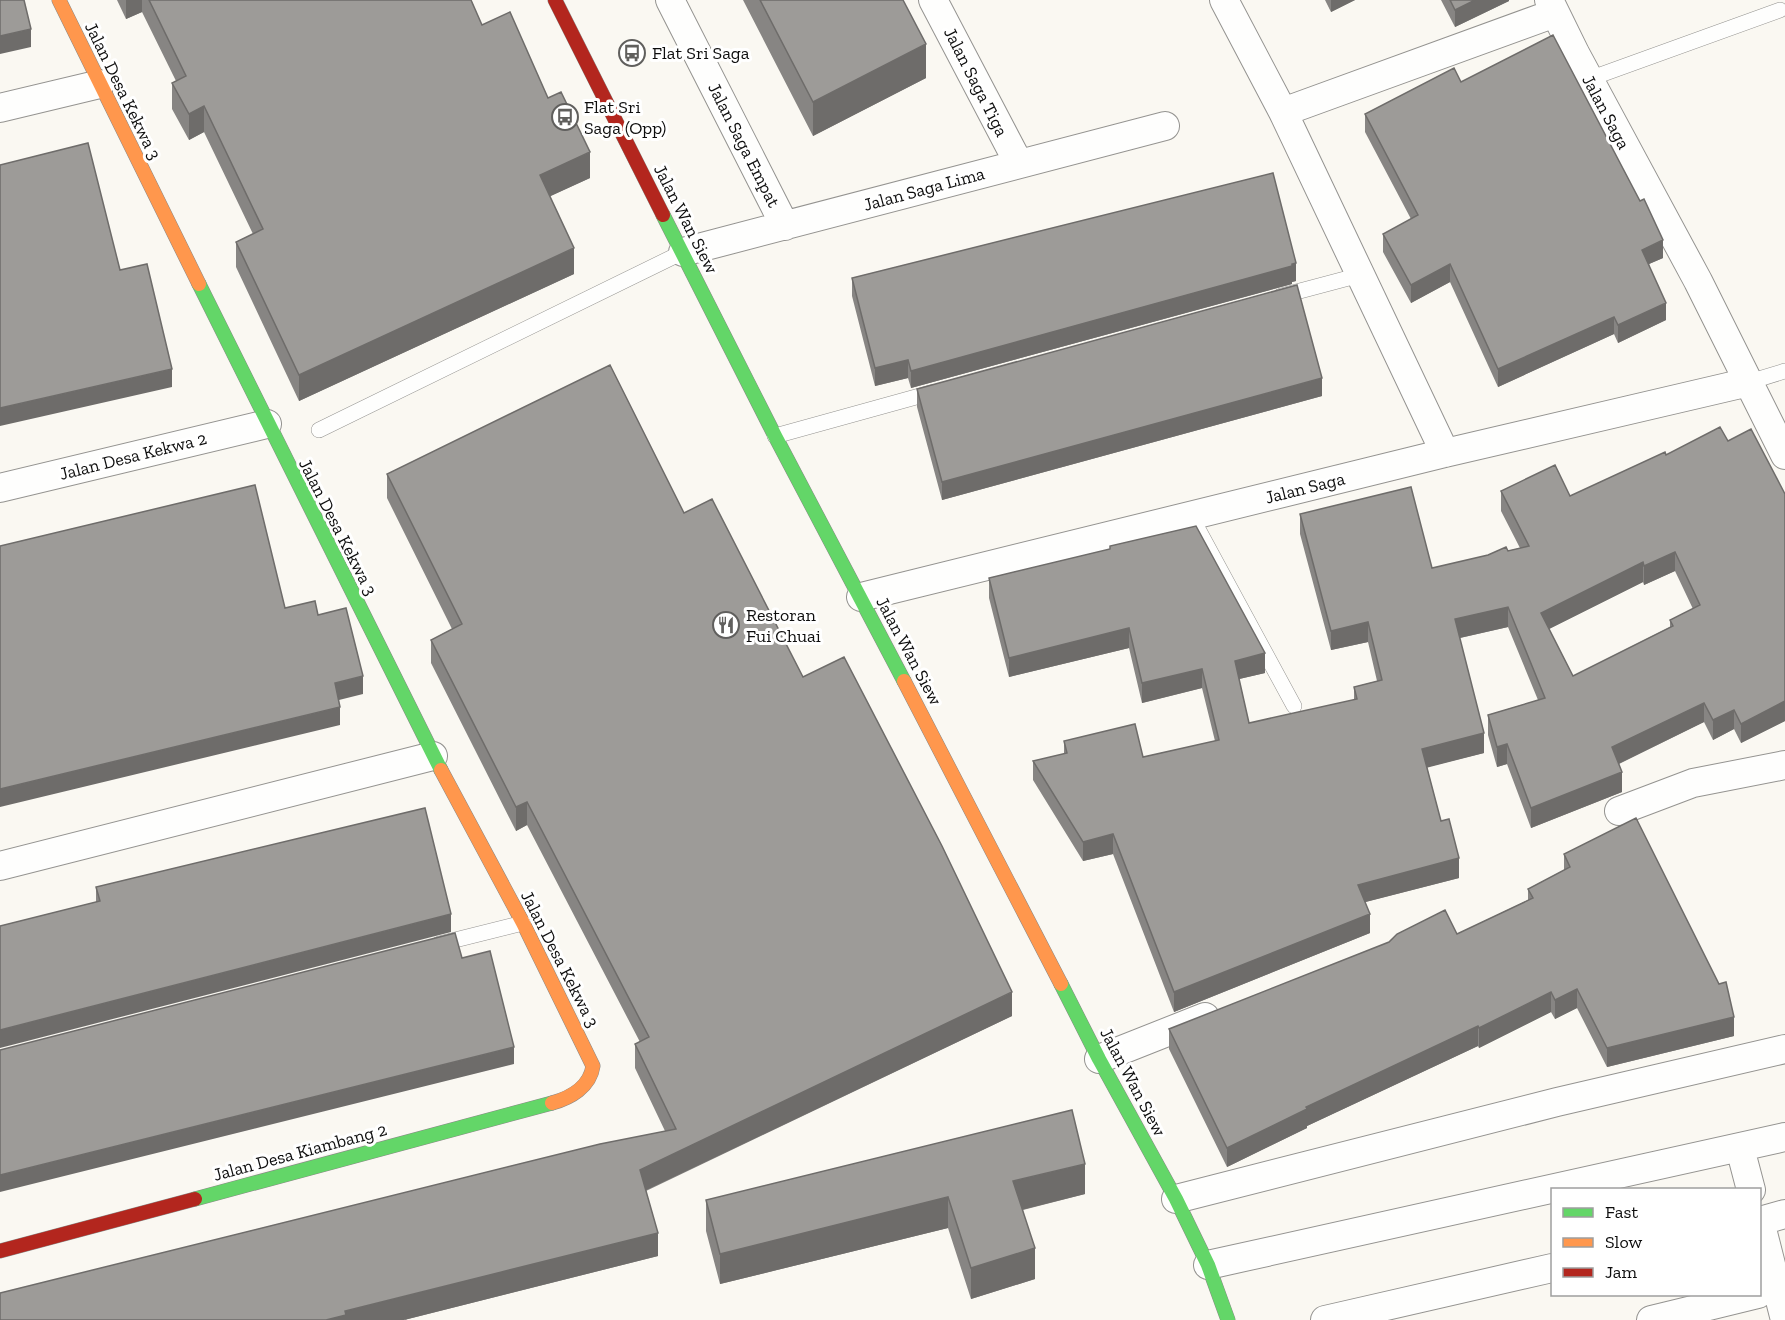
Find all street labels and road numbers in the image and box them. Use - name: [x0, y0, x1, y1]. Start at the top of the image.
- street label: Jalan Desa Kekwa 3: [80, 19, 166, 164]
- street label: Jalan Saga Tiga: [939, 24, 1013, 141]
- street label: Jalan Saga: [1577, 71, 1635, 153]
- street label: Jalan Saga Empat: [703, 79, 785, 211]
- street label: Jalan Wan Siew: [649, 161, 723, 277]
- street label: Jalan Saga Lima: [861, 162, 987, 216]
- street label: Jalan Desa Kekwa 2: [57, 427, 209, 485]
- street label: Jalan Desa Kekwa 3: [294, 455, 382, 599]
- street label: Jalan Saga: [1263, 467, 1347, 508]
- street label: Jalan Wan Siew: [871, 593, 947, 709]
- street label: Jalan Desa Kekwa 3: [516, 887, 604, 1031]
- street label: Jalan Wan Siew: [1095, 1024, 1171, 1140]
- street label: Jalan Desa Kiambang 2: [211, 1118, 389, 1186]

